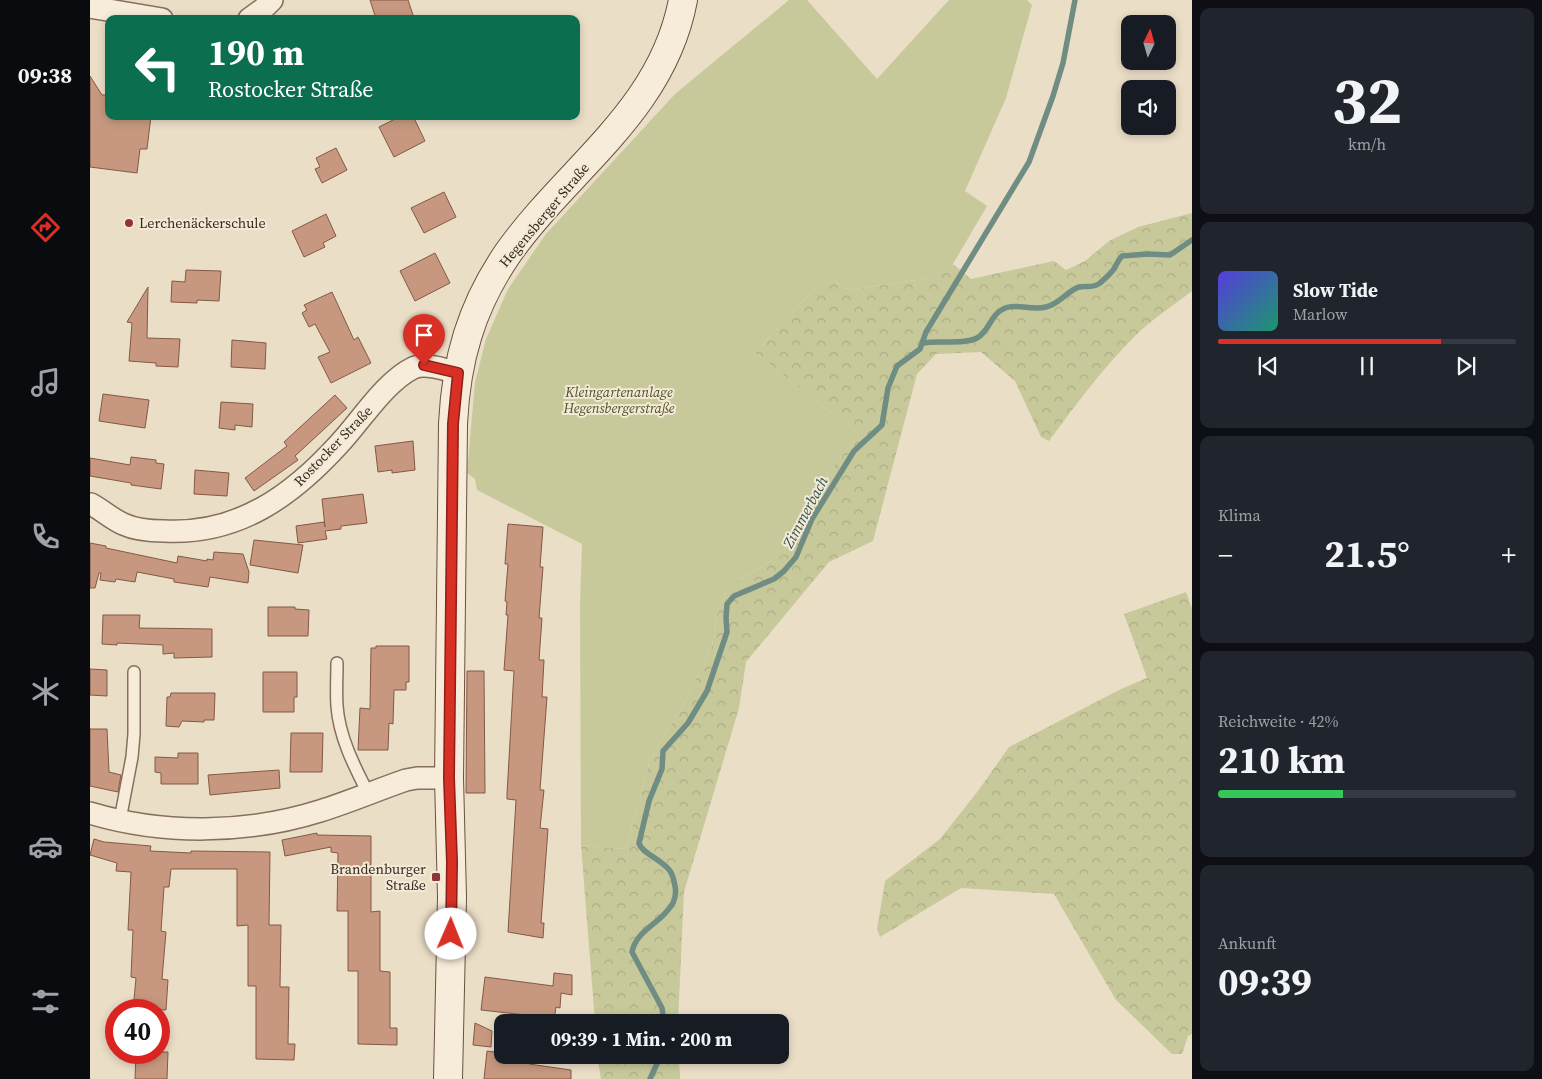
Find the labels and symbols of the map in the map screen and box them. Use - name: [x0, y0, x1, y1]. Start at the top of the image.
- north arrow: [1121, 15, 1176, 70]
- street label: Hegensberger Straße: [494, 158, 594, 272]
- place label: Lerchenäckerschule: [139, 213, 266, 233]
- marker: Lerchenäckerschule: [123, 217, 135, 229]
- pin: [403, 314, 445, 365]
- park label: Kleingartenanlage Hegensbergerstraße: [562, 382, 675, 418]
- street label: Rostocker Straße: [289, 401, 377, 491]
- water label: Zimmerbach: [777, 473, 833, 552]
- place label: Brandenburger Straße: [330, 859, 426, 895]
- marker: Brandenburger Straße: [430, 871, 442, 883]
- position arrow: [424, 907, 476, 959]
- speed limit sign: 40: [105, 999, 170, 1064]

